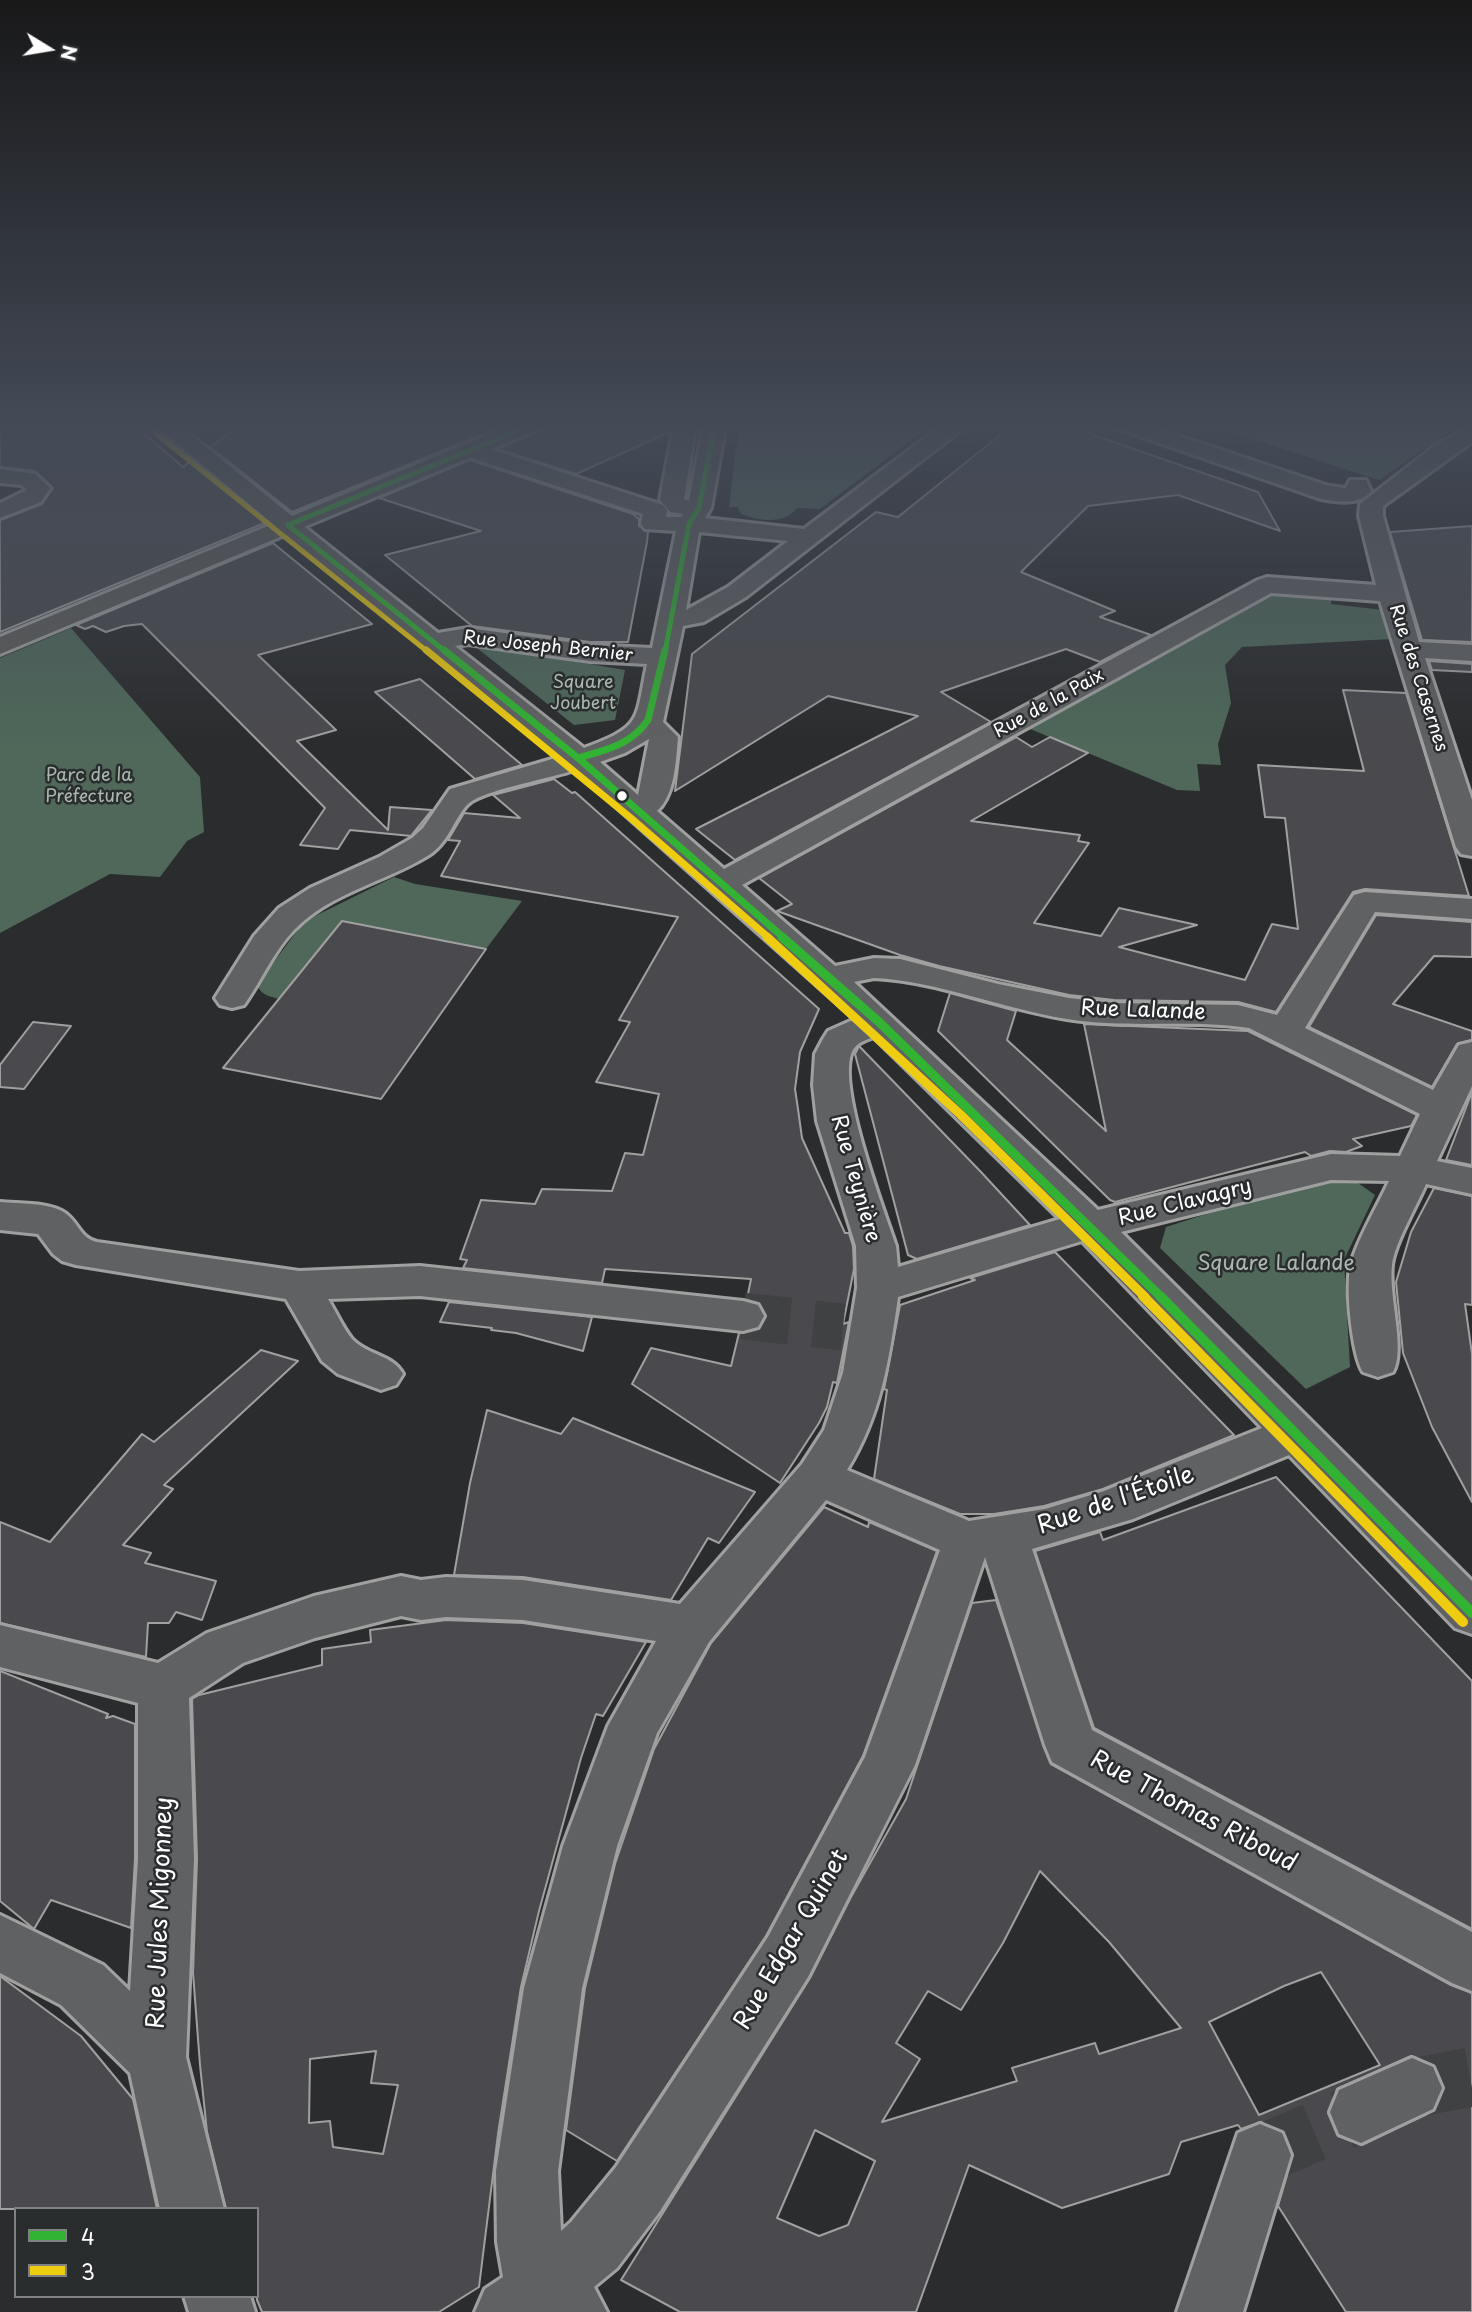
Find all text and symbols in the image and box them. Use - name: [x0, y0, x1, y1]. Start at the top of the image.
- north arrow: [14, 14, 84, 84]
- text: N: [54, 43, 85, 63]
- street label: Rue des Casernes: [1384, 602, 1452, 754]
- street label: Rue Joseph Bernier: [462, 627, 634, 667]
- street label: Rue de la Paix: [990, 665, 1108, 743]
- park label: Square Joubert: [550, 672, 616, 714]
- park label: Parc de la Préfecture: [45, 765, 133, 808]
- unlabelled marker: [615, 789, 629, 803]
- street label: Rue Lalande: [1080, 996, 1206, 1026]
- street label: Rue Teynière: [825, 1112, 885, 1246]
- street label: Rue Clavagry: [1116, 1174, 1254, 1232]
- park label: Square Lalande: [1197, 1251, 1355, 1277]
- street label: Rue de l'Étoile: [1034, 1461, 1198, 1541]
- street label: Rue Thomas Riboud: [1085, 1745, 1301, 1879]
- street label: Rue Jules Migonney: [143, 1797, 179, 2029]
- street label: Rue Edgar Quinet: [729, 1845, 855, 2035]
- legend: [14, 2207, 259, 2298]
- text: 4: [81, 2220, 95, 2252]
- text: 3: [81, 2255, 95, 2287]

